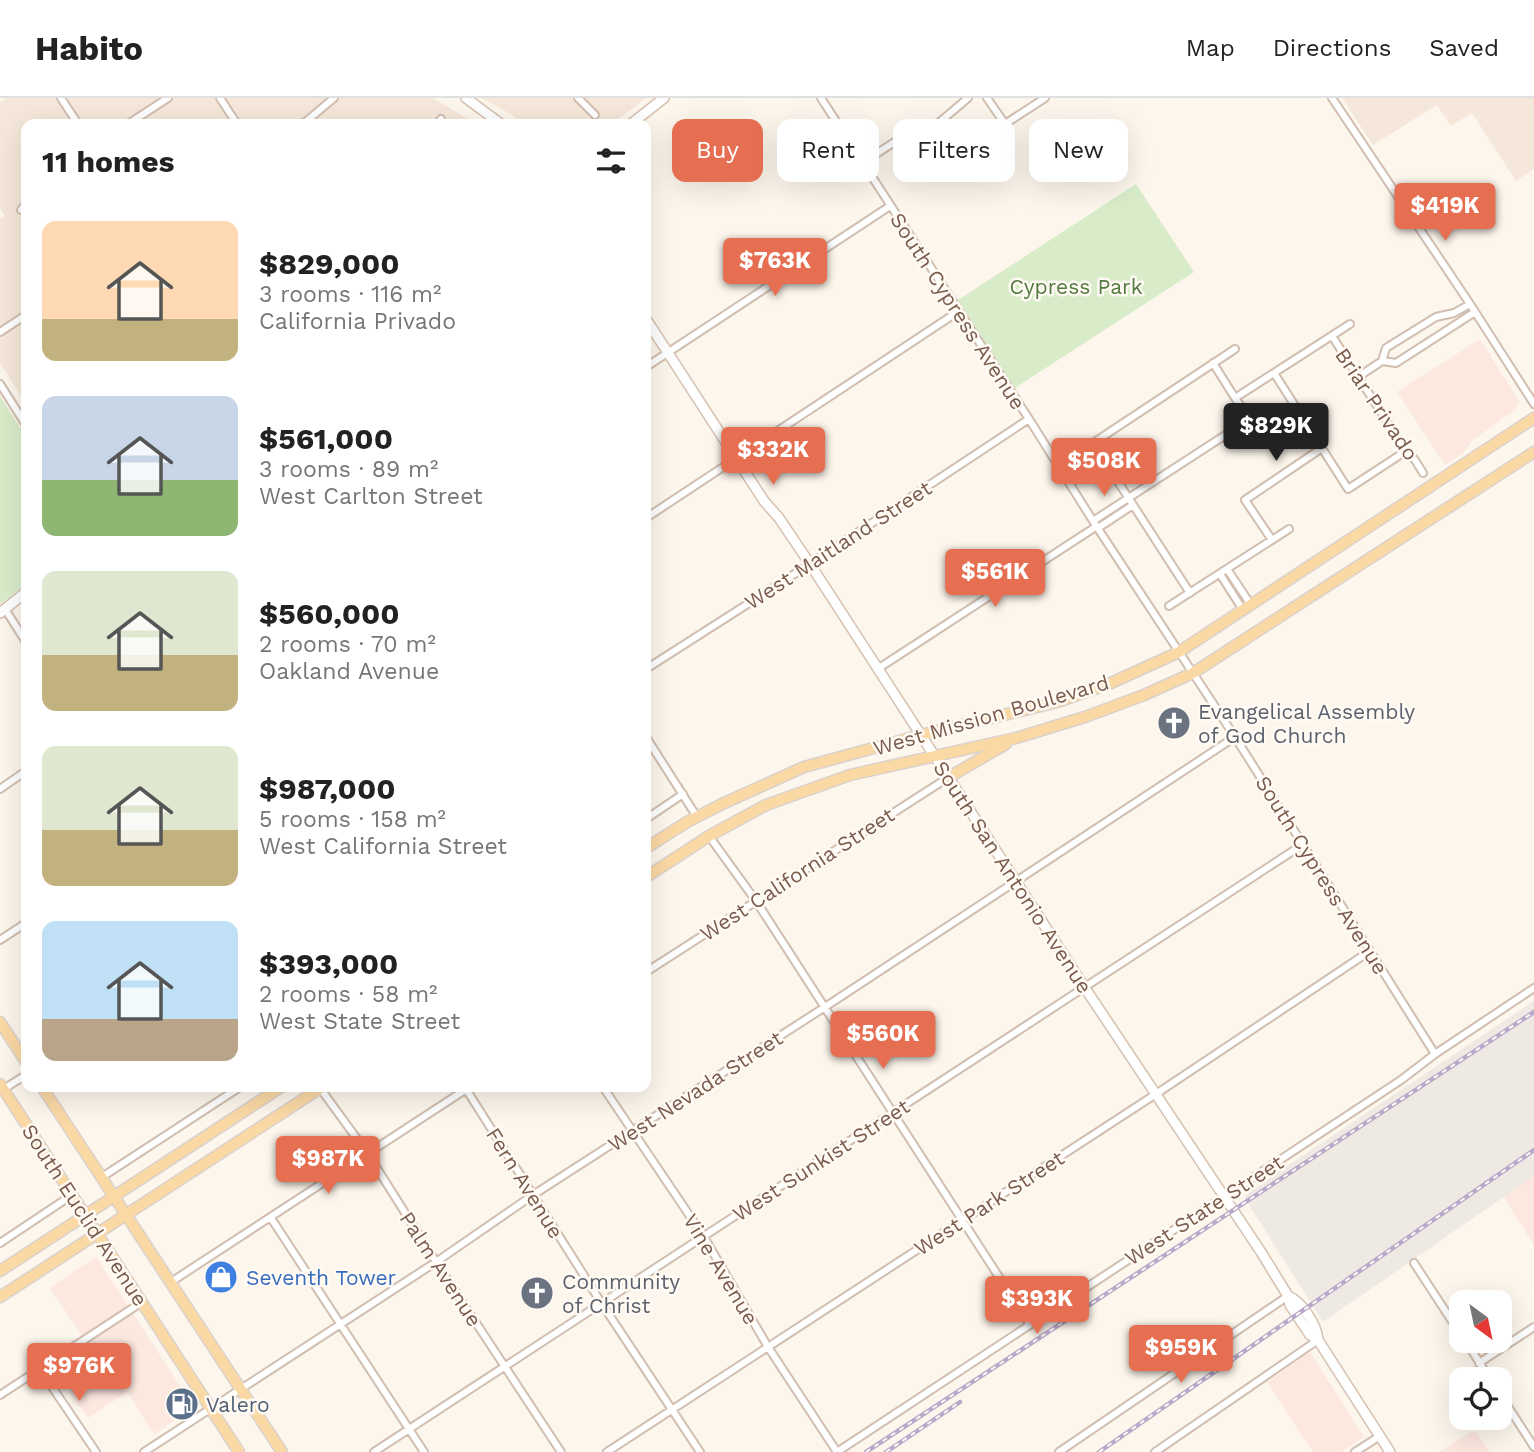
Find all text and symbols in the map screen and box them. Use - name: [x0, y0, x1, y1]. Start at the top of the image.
- text: Habito: [35, 29, 143, 68]
- text: Map: [1186, 34, 1235, 62]
- text: Directions: [1273, 34, 1391, 62]
- text: Saved: [1429, 34, 1499, 62]
- chip: Buy: [672, 119, 763, 182]
- chip: Rent: [777, 119, 879, 182]
- chip: Filters: [893, 119, 1015, 182]
- chip: New: [1029, 119, 1128, 182]
- icon: filters: [592, 142, 630, 180]
- text: 11 homes: [42, 144, 175, 179]
- pin: $419K: [1396, 184, 1494, 243]
- text: $419K: [1410, 192, 1480, 219]
- street label: South Cypress Avenue: [885, 208, 1031, 414]
- pin: $763K: [726, 238, 824, 298]
- text: $829,000: [259, 246, 400, 281]
- text: $763K: [739, 247, 811, 274]
- icon: home: [98, 249, 182, 333]
- park label: Cypress Park: [1009, 274, 1143, 299]
- text: 3 rooms · 116 m²: [259, 281, 441, 308]
- text: California Privado: [259, 308, 456, 335]
- street label: Briar Privado: [1330, 343, 1424, 465]
- pin: $829K: [1227, 404, 1325, 463]
- text: $829K: [1240, 412, 1312, 439]
- text: $561,000: [259, 421, 393, 456]
- icon: home: [98, 424, 182, 508]
- pin: $332K: [724, 428, 822, 487]
- text: $332K: [737, 436, 809, 463]
- pin: $508K: [1055, 438, 1153, 498]
- text: $508K: [1067, 447, 1141, 474]
- text: 3 rooms · 89 m²: [259, 456, 438, 483]
- street label: West Maitland Street: [740, 475, 936, 615]
- text: West Carlton Street: [259, 483, 483, 510]
- pin: $561K: [946, 550, 1044, 609]
- text: $561K: [961, 558, 1029, 585]
- text: $560,000: [259, 596, 400, 631]
- icon: home: [98, 599, 182, 683]
- text: 2 rooms · 70 m²: [259, 631, 436, 658]
- text: Oakland Avenue: [259, 658, 439, 685]
- street label: West Mission Boulevard: [870, 669, 1112, 761]
- place label: Evangelical Assembly of God Church: [1198, 699, 1415, 748]
- church icon: Evangelical Assembly of God Church: [1155, 704, 1193, 742]
- street label: South San Antonio Avenue: [928, 756, 1098, 998]
- text: $987,000: [259, 771, 396, 806]
- street label: South Cypress Avenue: [1251, 771, 1393, 979]
- icon: home: [98, 774, 182, 858]
- street label: West California Street: [695, 802, 899, 946]
- text: 5 rooms · 158 m²: [259, 806, 446, 833]
- text: West California Street: [259, 833, 507, 860]
- text: $393,000: [259, 946, 398, 981]
- icon: home: [98, 949, 182, 1033]
- text: 2 rooms · 58 m²: [259, 981, 438, 1008]
- text: West State Street: [259, 1008, 460, 1035]
- pin: $560K: [834, 1012, 932, 1071]
- text: $560K: [846, 1020, 920, 1047]
- street label: West Nevada Street: [603, 1025, 787, 1157]
- street label: West Sunkist Street: [728, 1093, 914, 1226]
- street label: South Euclid Avenue: [17, 1119, 153, 1311]
- street label: Fern Avenue: [481, 1123, 569, 1243]
- pin: $987K: [279, 1136, 377, 1196]
- text: $987K: [292, 1145, 364, 1172]
- street label: West Park Street: [909, 1145, 1069, 1261]
- street label: West State Street: [1120, 1149, 1288, 1270]
- street label: Palm Avenue: [395, 1207, 487, 1331]
- street label: Vine Avenue: [678, 1209, 764, 1329]
- shop icon: Seventh Tower: [202, 1258, 240, 1296]
- place label: Seventh Tower: [246, 1265, 397, 1290]
- place label: Community of Christ: [562, 1269, 680, 1318]
- church icon: Community of Christ: [518, 1274, 556, 1312]
- pin: $393K: [988, 1276, 1086, 1336]
- text: $393K: [1001, 1285, 1073, 1312]
- north arrow: [1449, 1290, 1512, 1353]
- map controls: [1449, 1290, 1512, 1430]
- pin: $959K: [1132, 1326, 1230, 1385]
- text: $959K: [1145, 1334, 1217, 1361]
- pin: $976K: [30, 1344, 128, 1403]
- text: $976K: [43, 1352, 115, 1379]
- button: locate: [1449, 1367, 1512, 1430]
- fuel station icon: Valero: [163, 1385, 201, 1423]
- place label: Valero: [206, 1392, 270, 1417]

